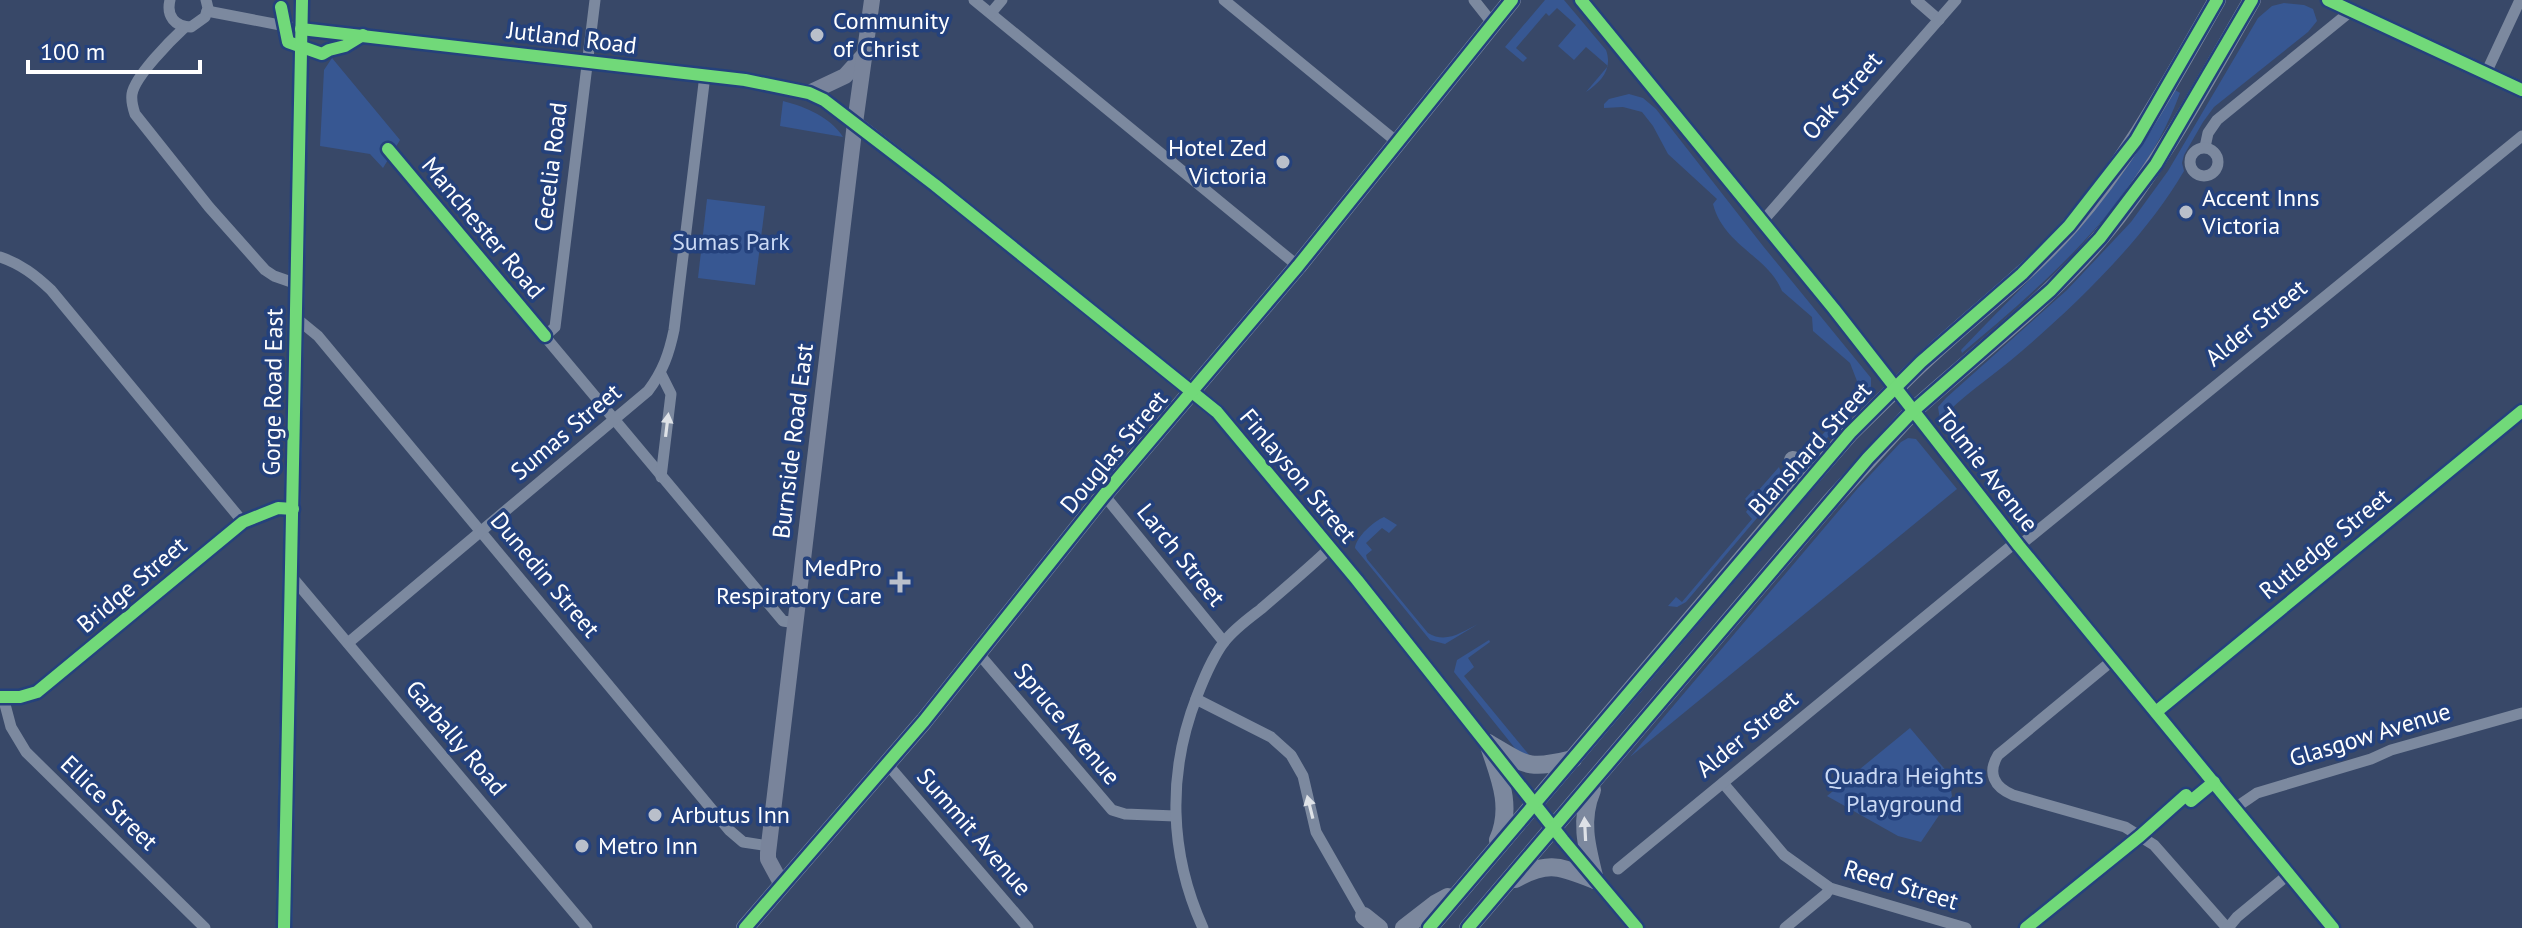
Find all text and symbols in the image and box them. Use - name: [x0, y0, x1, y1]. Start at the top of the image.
- place label: Community of Christ: [833, 5, 950, 64]
- street label: Jutland Road: [505, 14, 639, 61]
- scale bar: [28, 24, 200, 74]
- marker: Community of Christ: [808, 26, 826, 44]
- text: 100 m: [40, 36, 105, 67]
- street label: Oak Street: [1795, 45, 1888, 146]
- street label: Cecelia Road: [527, 101, 574, 233]
- place label: Hotel Zed Victoria: [1168, 132, 1267, 191]
- street label: Manchester Road: [415, 150, 552, 305]
- marker: Hotel Zed Victoria: [1274, 153, 1292, 171]
- place label: Accent Inns Victoria: [2201, 182, 2319, 241]
- marker: Accent Inns Victoria: [2177, 203, 2195, 221]
- park label: Sumas Park: [672, 226, 790, 257]
- street label: Alder Street: [2199, 272, 2313, 373]
- street label: Gorge Road East: [256, 308, 289, 476]
- street label: Burnside Road East: [765, 342, 820, 540]
- street label: Blanshard Street: [1741, 375, 1878, 522]
- street label: Sumas Street: [504, 376, 627, 487]
- street label: Douglas Street: [1053, 384, 1174, 520]
- street label: Finlayson Street: [1233, 402, 1364, 549]
- street label: Tolmie Avenue: [1929, 402, 2045, 538]
- one-way arrow: [661, 412, 674, 437]
- street label: Rutledge Street: [2253, 481, 2397, 606]
- street label: Larch Street: [1130, 497, 1232, 612]
- street label: Dunedin Street: [484, 506, 607, 644]
- street label: Bridge Street: [70, 530, 193, 640]
- place label: MedPro Respiratory Care: [716, 552, 882, 611]
- marker: MedPro Respiratory Care: [889, 571, 911, 593]
- street label: Spruce Avenue: [1007, 656, 1127, 791]
- street label: Garbally Road: [399, 674, 514, 802]
- street label: Alder Street: [1690, 683, 1804, 784]
- street label: Glasgow Avenue: [2286, 695, 2454, 774]
- street label: Ellice Street: [54, 749, 165, 857]
- park label: Quadra Heights Playground: [1824, 760, 1984, 819]
- street label: Summit Avenue: [910, 761, 1039, 902]
- one-way arrow: [1304, 794, 1316, 819]
- place label: Arbutus Inn: [671, 799, 790, 830]
- marker: Arbutus Inn: [646, 806, 664, 824]
- one-way arrow: [1578, 816, 1591, 841]
- place label: Metro Inn: [598, 830, 698, 861]
- marker: Metro Inn: [573, 837, 591, 855]
- street label: Reed Street: [1840, 852, 1962, 917]

